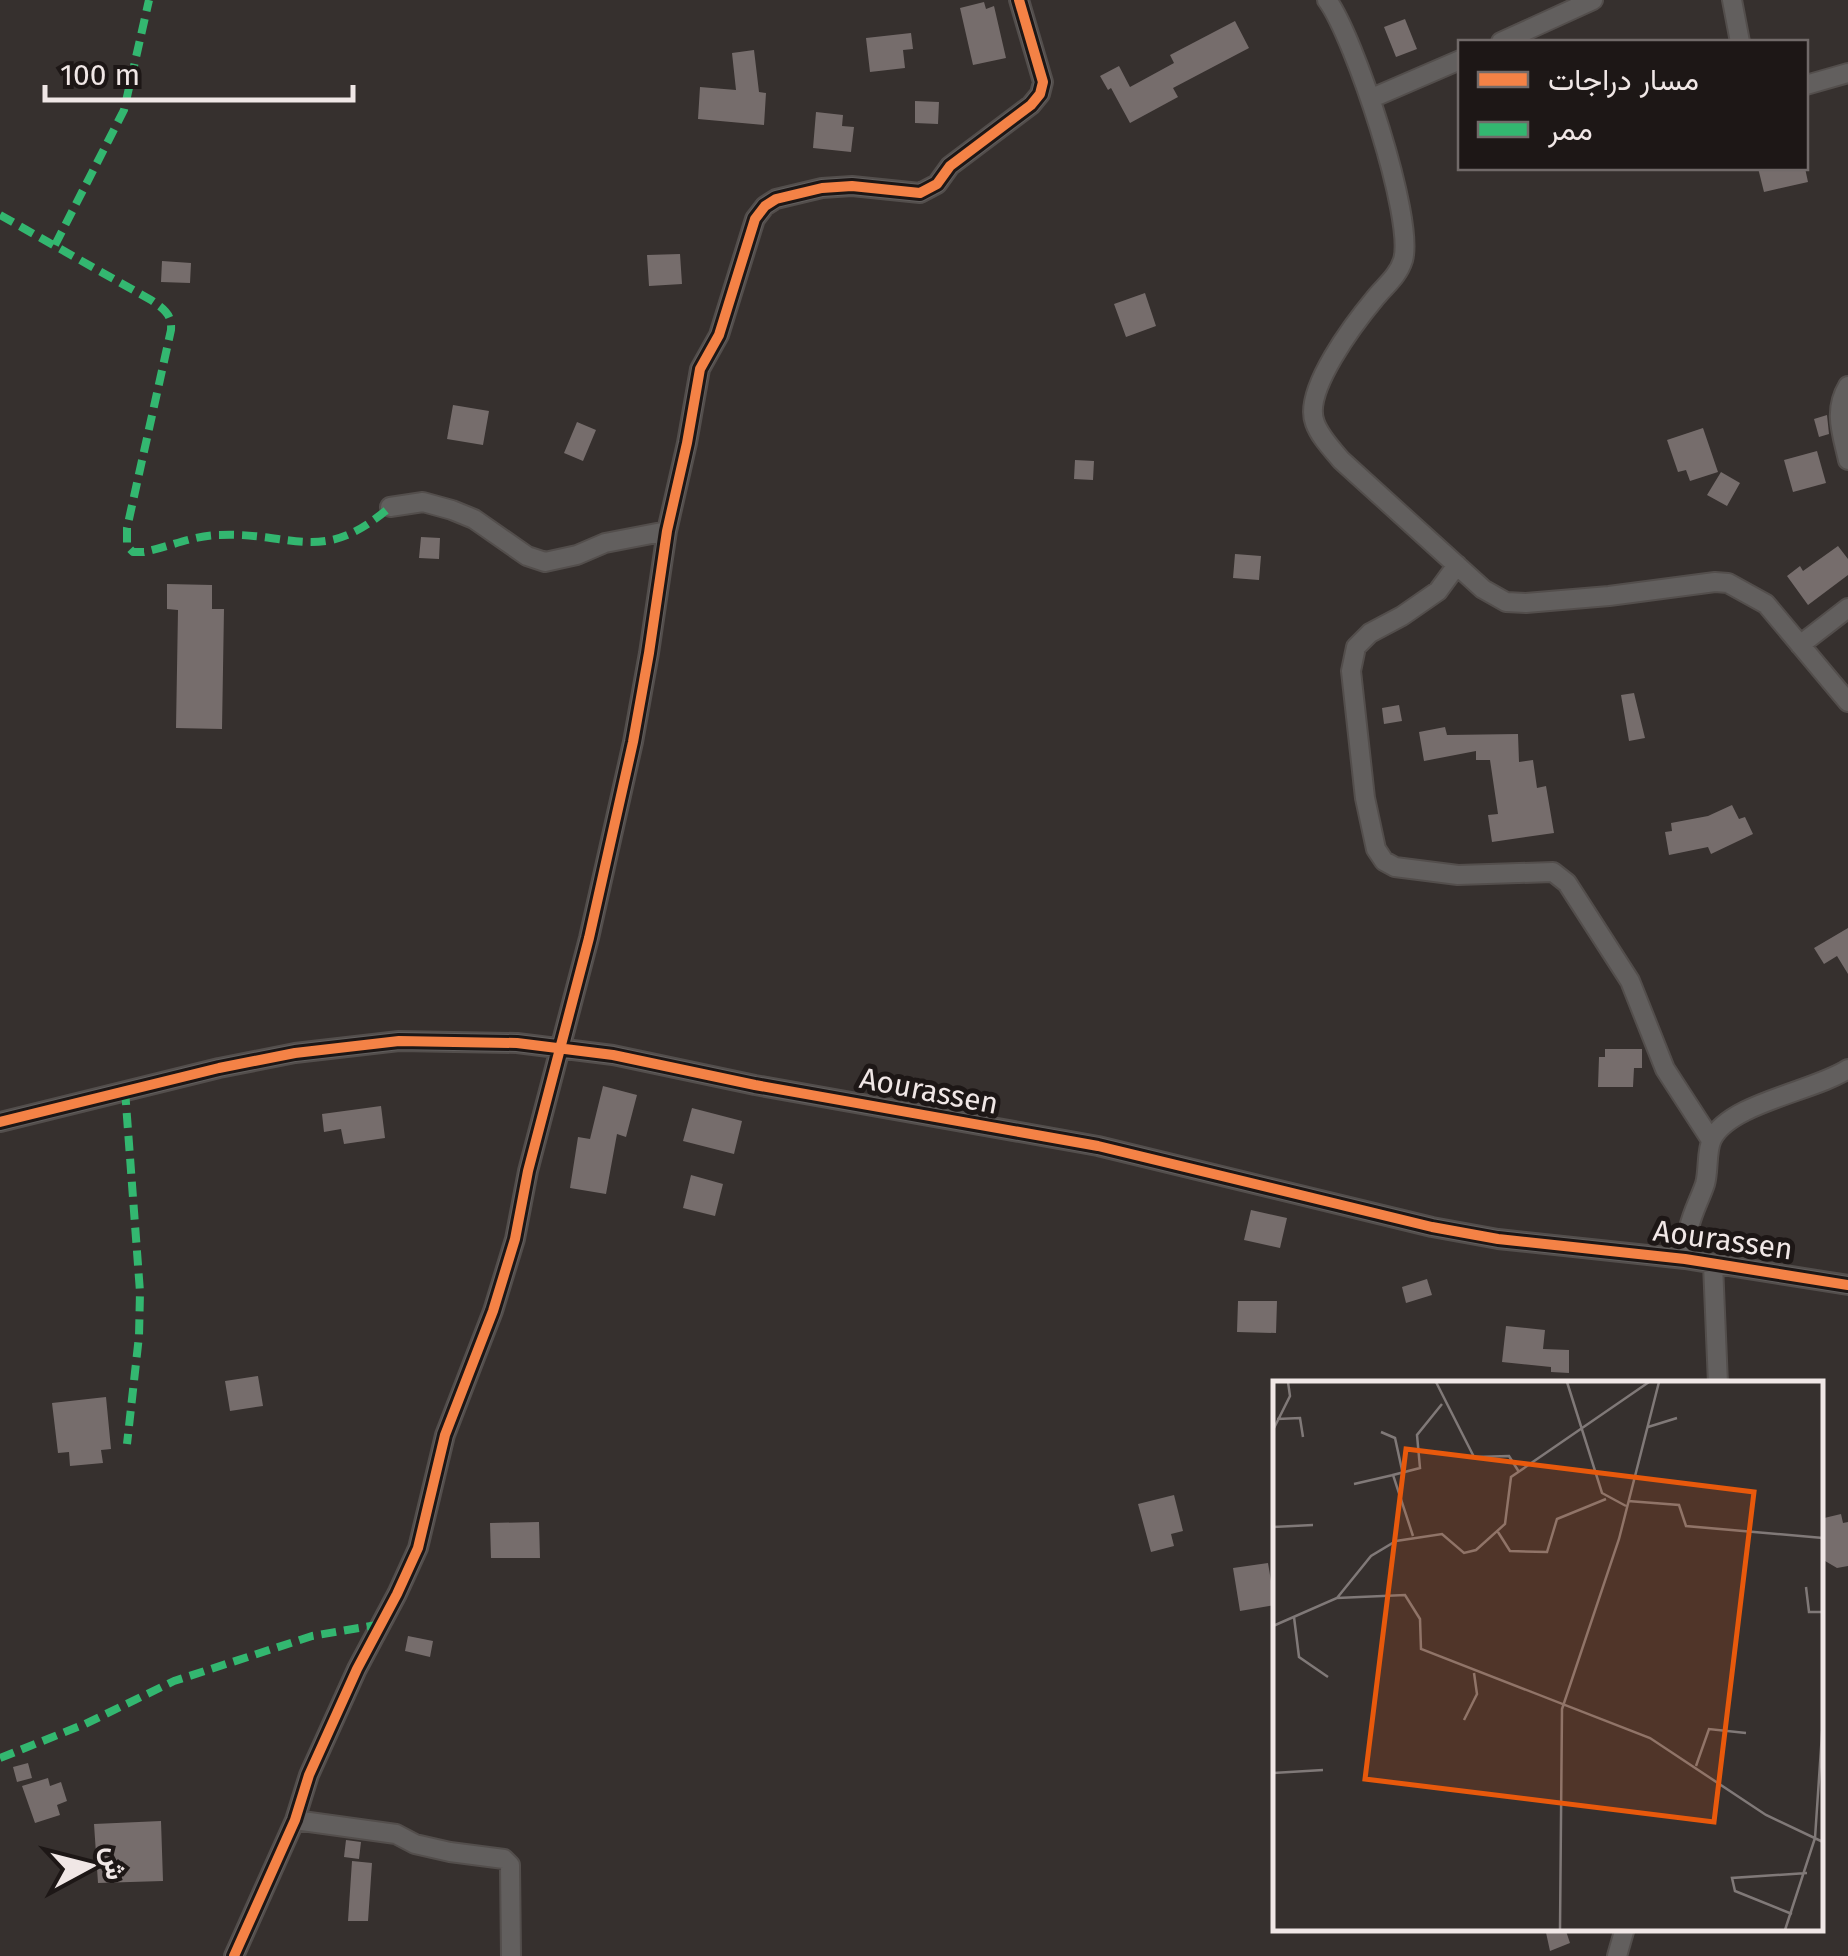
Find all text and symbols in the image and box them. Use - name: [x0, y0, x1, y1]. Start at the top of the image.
- scale bar: [45, 40, 352, 102]
- legend: [1458, 40, 1808, 170]
- text: 100 m: [60, 57, 140, 93]
- text: مسار دراجات: [1548, 62, 1699, 98]
- text: ممر: [1547, 112, 1593, 148]
- street label: Aourassen: [857, 1060, 1001, 1122]
- street label: Aourassen: [1651, 1212, 1795, 1268]
- inset map: [1273, 1381, 1823, 1931]
- north arrow: [40, 1816, 140, 1916]
- text: ش: [96, 1844, 133, 1882]

